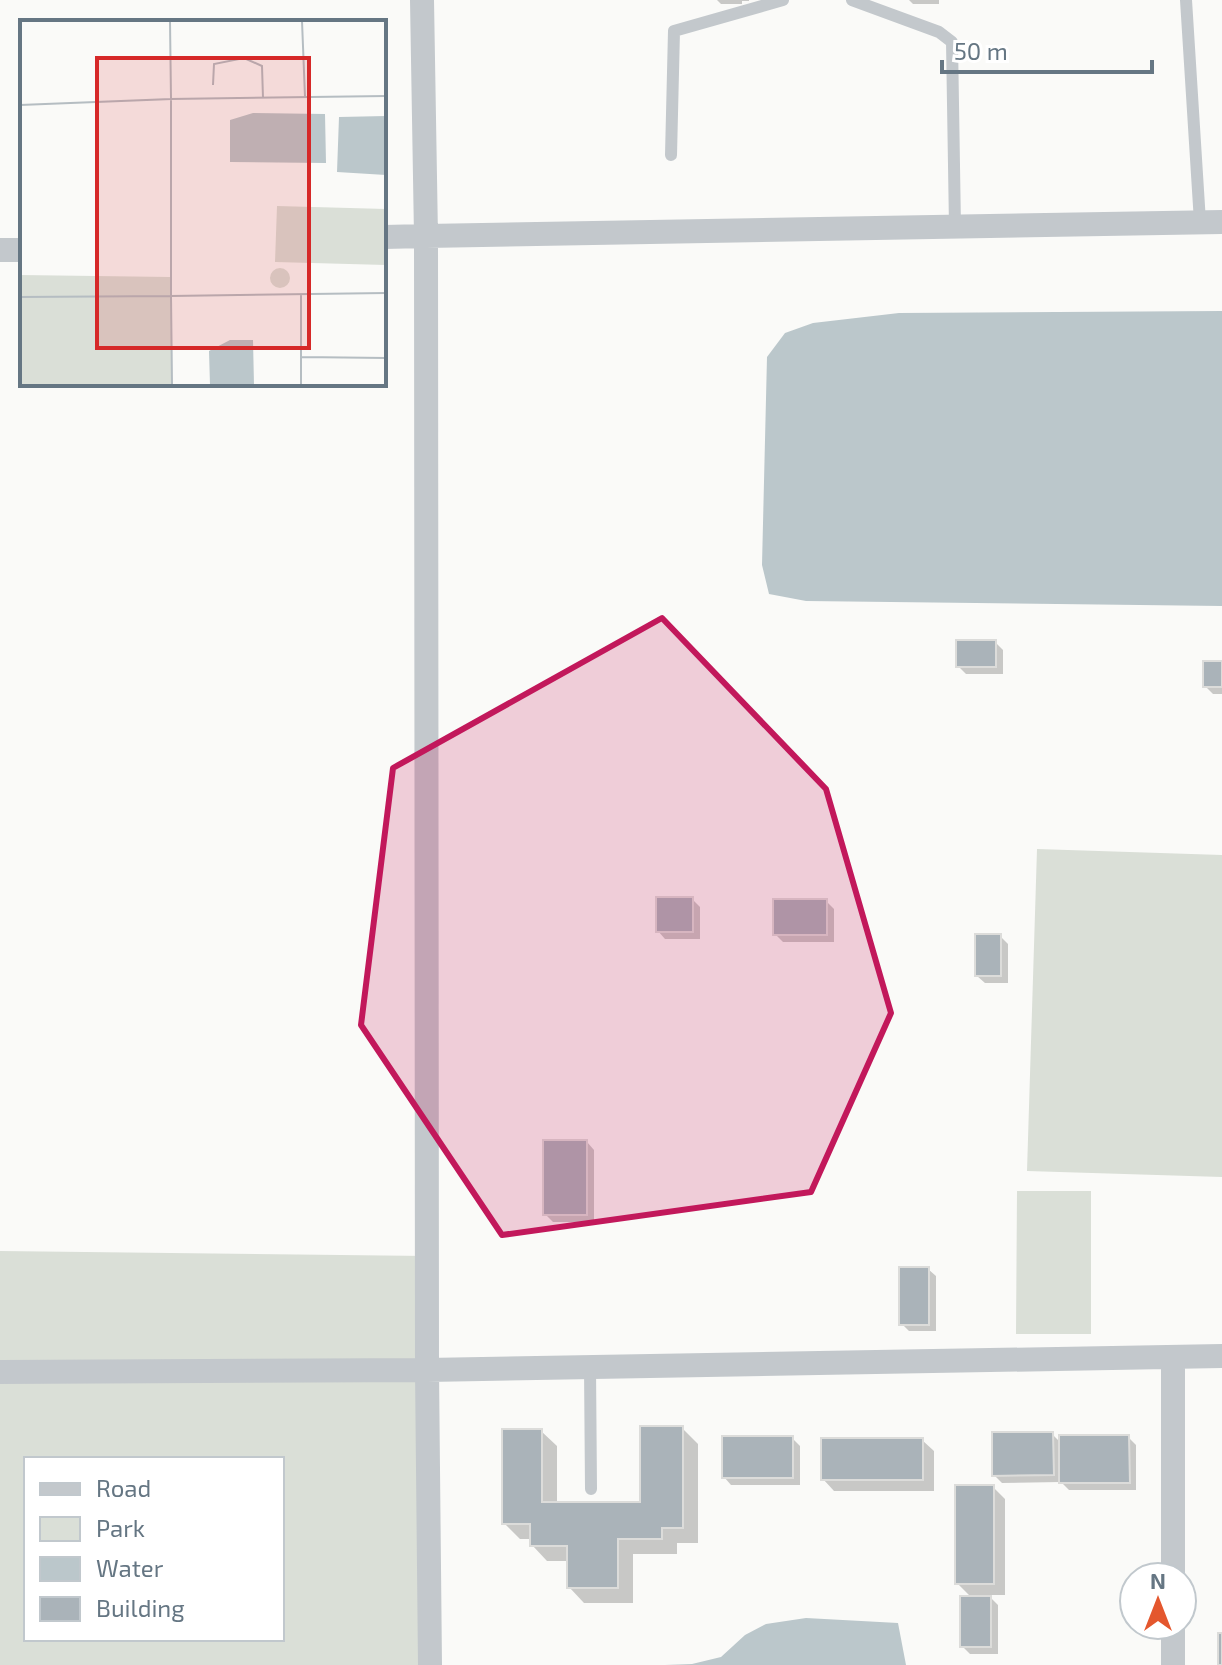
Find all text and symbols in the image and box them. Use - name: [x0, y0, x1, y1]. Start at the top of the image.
- inset map: [20, 20, 386, 386]
- scale bar: [942, 24, 1152, 74]
- text: 50 m: [954, 36, 1008, 65]
- legend: [24, 1457, 284, 1641]
- text: Road: [96, 1473, 151, 1502]
- text: Park: [96, 1513, 145, 1542]
- text: Water: [96, 1553, 164, 1582]
- north arrow: [1118, 1561, 1198, 1641]
- text: N: [1150, 1567, 1166, 1593]
- text: Building: [96, 1593, 185, 1622]

